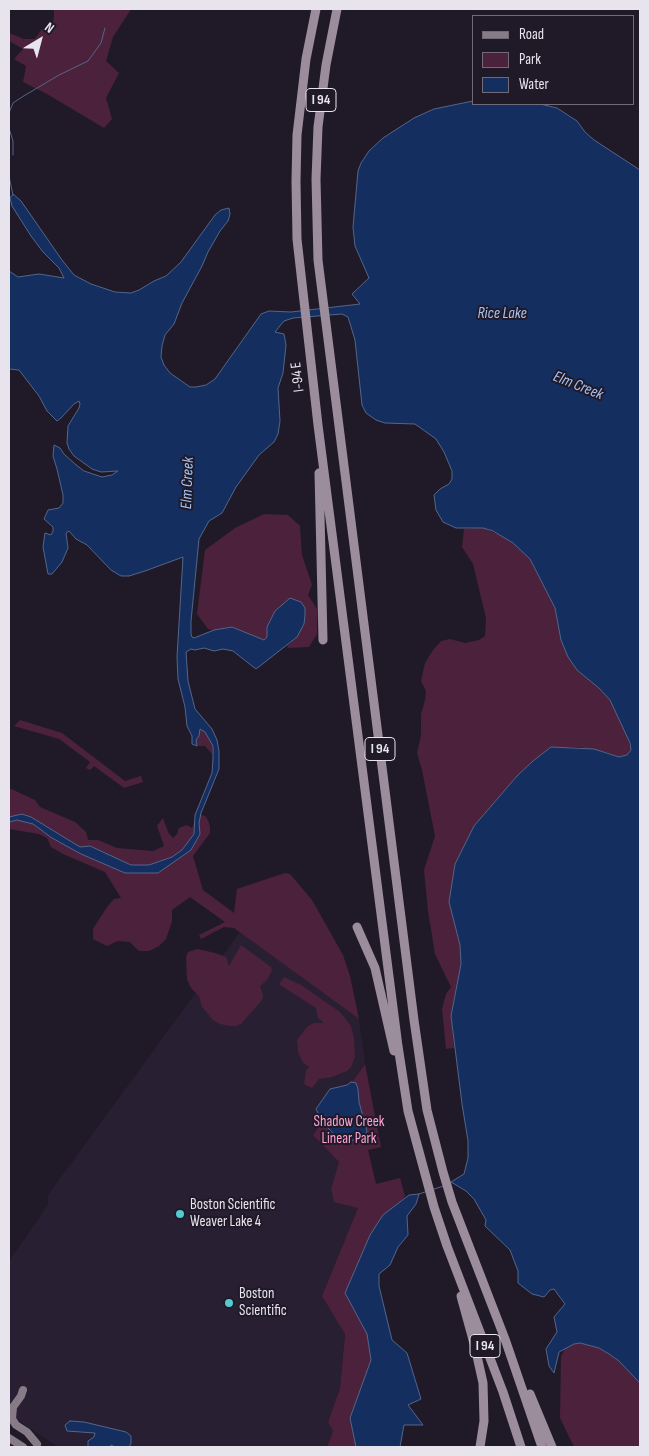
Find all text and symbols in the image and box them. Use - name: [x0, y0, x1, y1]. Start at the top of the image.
- north arrow: [15, 15, 65, 65]
- legend: [472, 15, 634, 105]
- text: N: [41, 19, 57, 37]
- text: Road: [519, 25, 544, 44]
- text: Park: [519, 50, 541, 69]
- text: Water: [519, 75, 549, 94]
- road number: I 94: [306, 88, 336, 112]
- water label: Rice Lake: [477, 304, 527, 324]
- street label: I-94 E: [287, 361, 309, 393]
- water label: Elm Creek: [550, 367, 606, 405]
- water label: Elm Creek: [177, 457, 199, 509]
- road number: I 94: [365, 738, 395, 761]
- park label: Shadow Creek Linear Park: [314, 1113, 384, 1148]
- place label: Boston Scientific Weaver Lake 4: [190, 1196, 275, 1231]
- marker: Boston Scientific Weaver Lake 4: [174, 1208, 186, 1220]
- place label: Boston Scientific: [239, 1285, 287, 1320]
- marker: Boston Scientific: [223, 1297, 235, 1309]
- road number: I 94: [470, 1334, 500, 1358]

